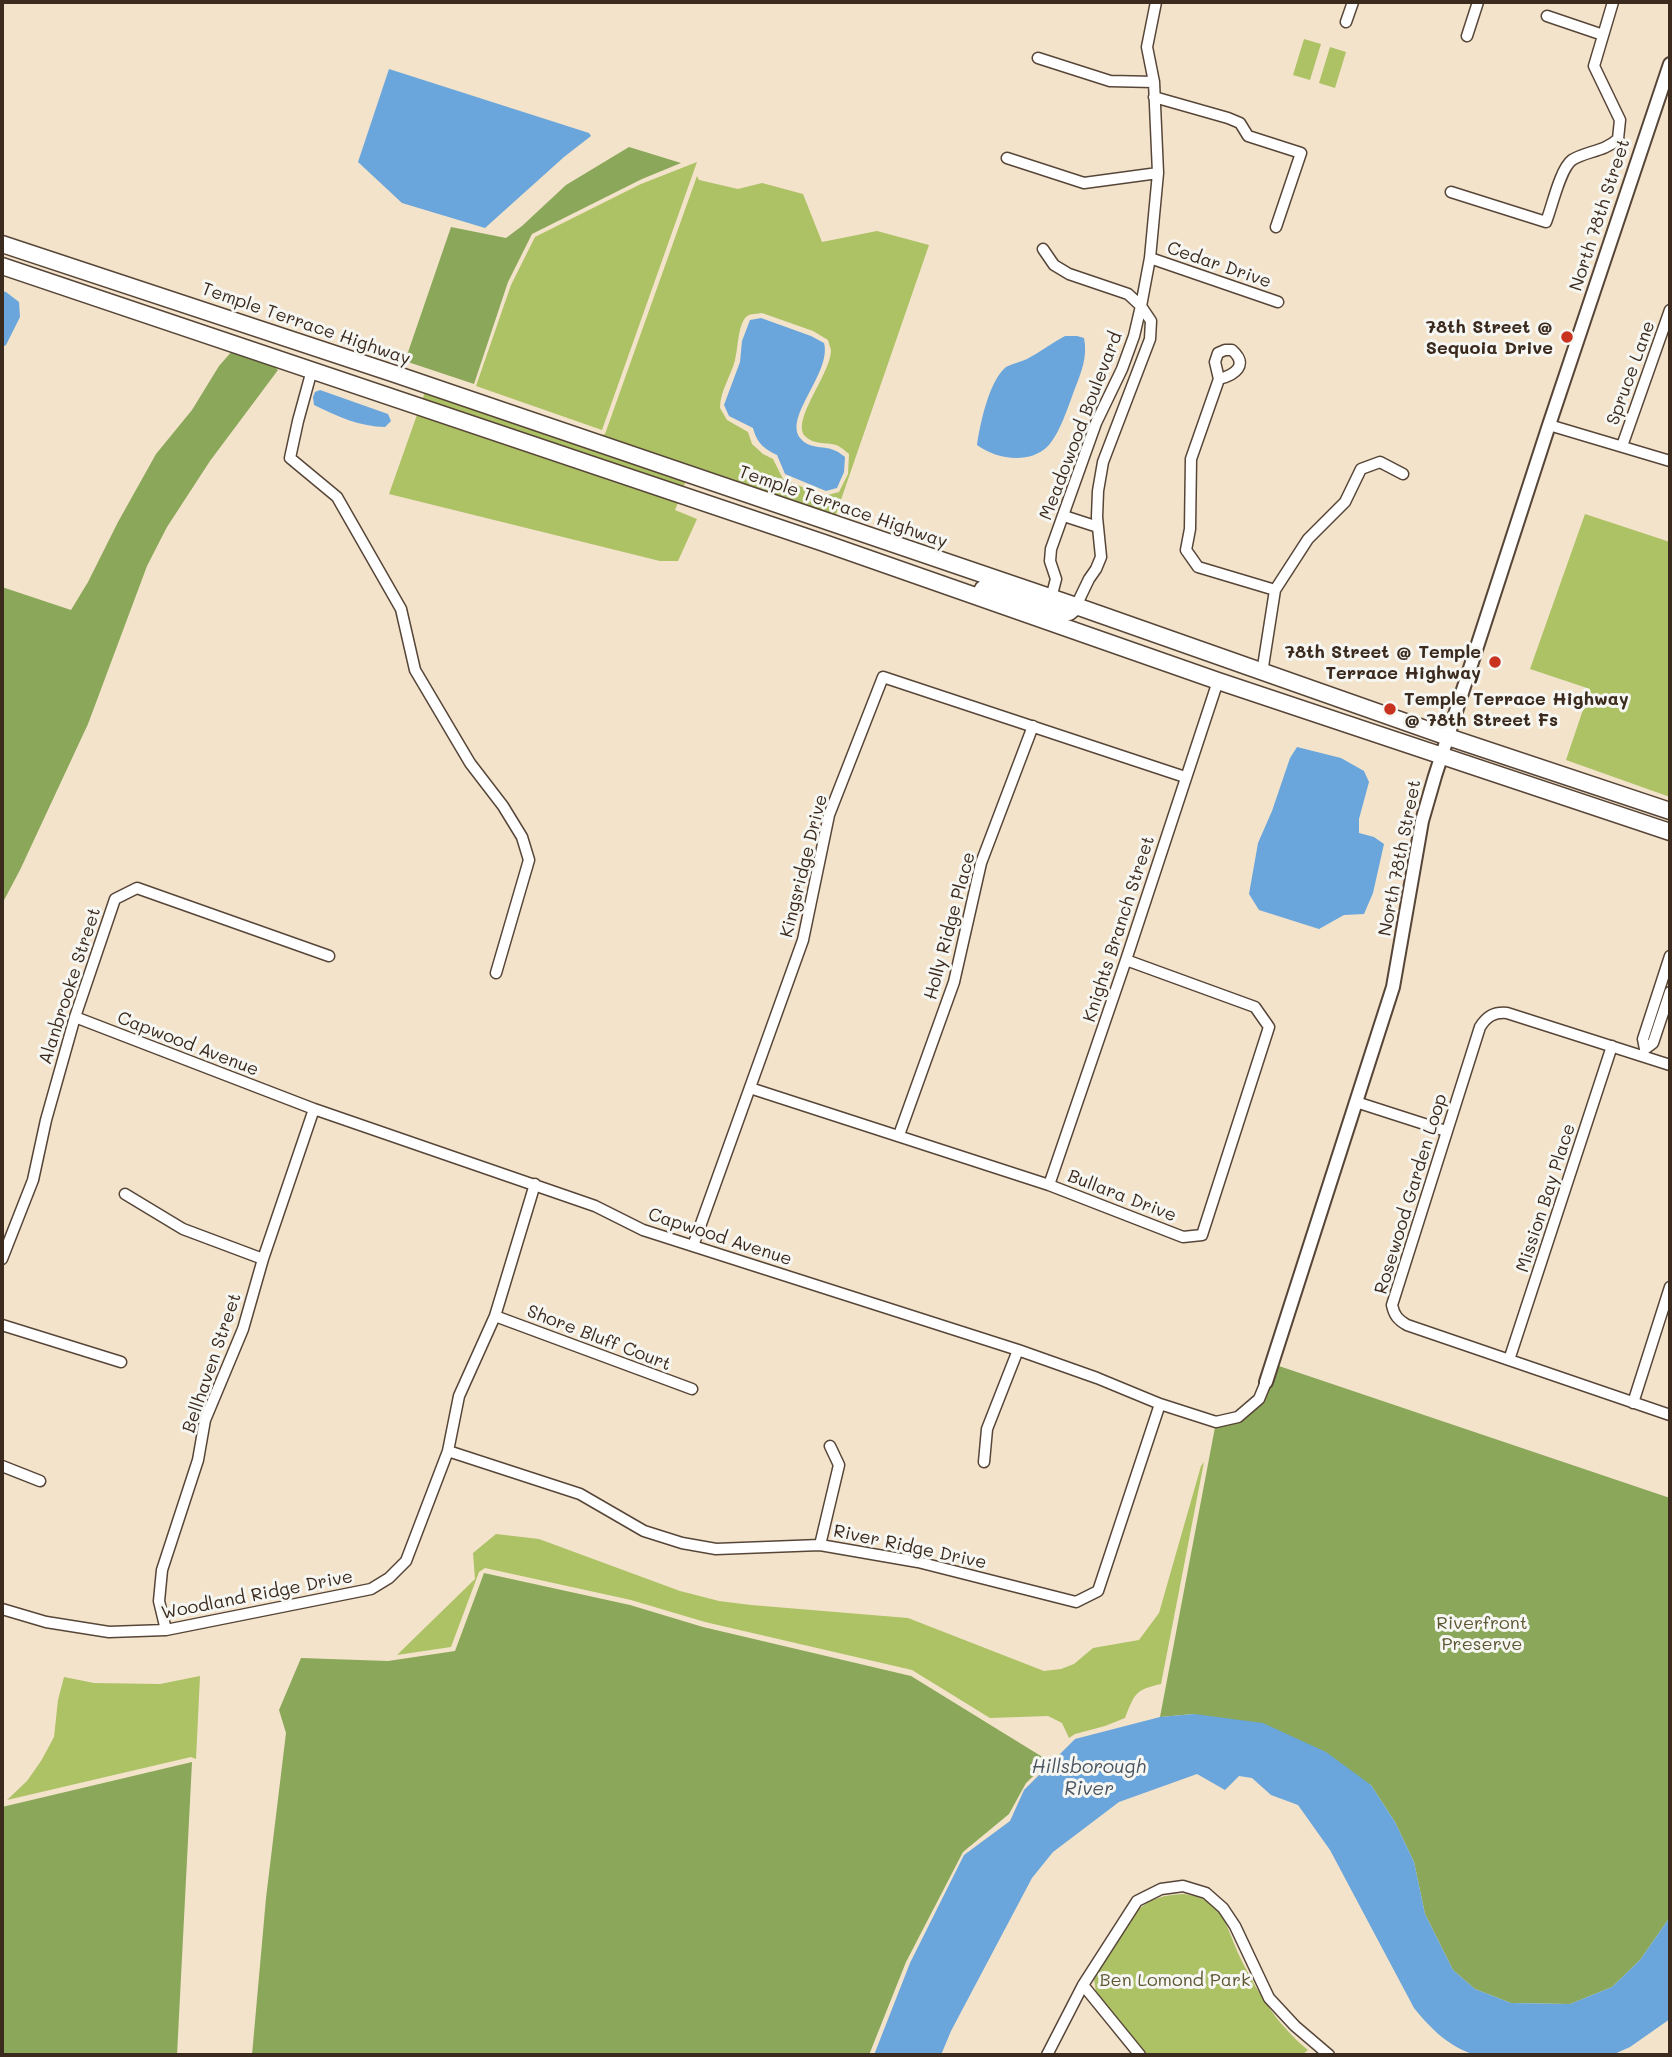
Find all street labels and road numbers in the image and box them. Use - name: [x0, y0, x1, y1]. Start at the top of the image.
- street label: North 78th Street: [1565, 136, 1635, 294]
- street label: Cedar Drive: [1164, 237, 1274, 293]
- street label: Temple Terrace Highway: [199, 278, 413, 370]
- street label: Spruce Lane: [1602, 318, 1660, 428]
- street label: Meadowood Boulevard: [1035, 329, 1127, 523]
- street label: Temple Terrace Highway: [736, 461, 950, 553]
- street label: North 78th Street: [1374, 778, 1426, 938]
- street label: Kingsridge Drive: [776, 792, 832, 940]
- street label: Knights Branch Street: [1079, 833, 1159, 1025]
- street label: Holly Ridge Place: [920, 850, 980, 1002]
- street label: Alanbrooke Street: [34, 905, 106, 1067]
- street label: Capwood Avenue: [114, 1007, 262, 1081]
- street label: Rosewood Garden Loop: [1370, 1091, 1452, 1297]
- street label: Mission Bay Place: [1512, 1121, 1580, 1275]
- street label: Bullara Drive: [1065, 1165, 1179, 1227]
- street label: Capwood Avenue: [645, 1204, 795, 1270]
- street label: Bellhaven Street: [178, 1290, 246, 1436]
- street label: Shore Bluff Court: [524, 1301, 674, 1375]
- street label: River Ridge Drive: [832, 1520, 988, 1574]
- street label: Woodland Ridge Drive: [159, 1566, 355, 1624]

